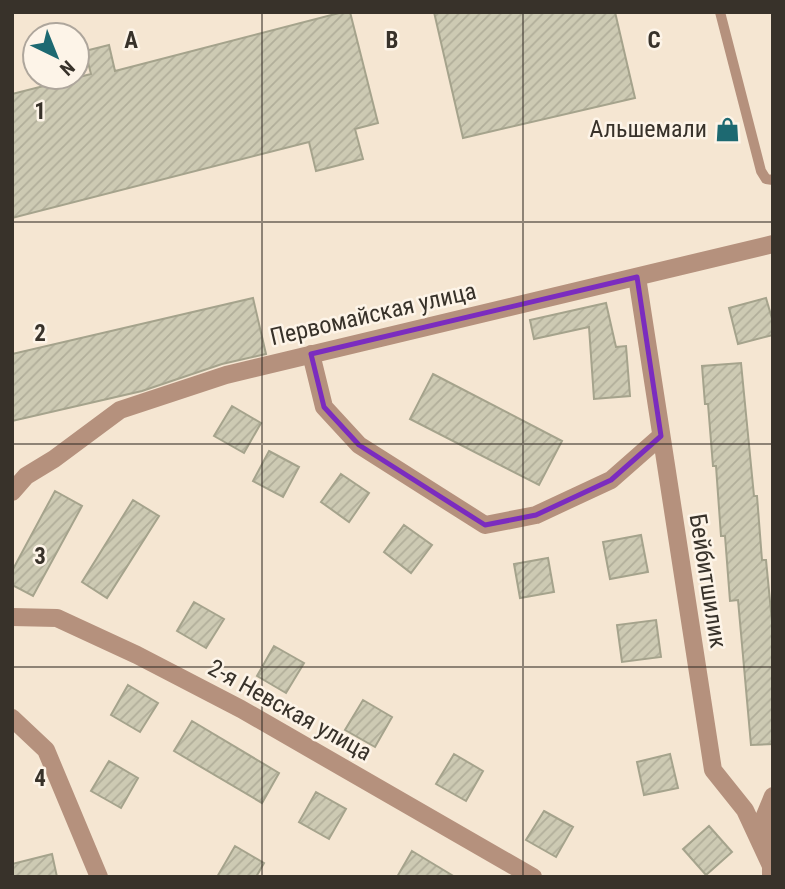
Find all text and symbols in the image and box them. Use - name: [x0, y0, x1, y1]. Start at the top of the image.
- north arrow: [21, 21, 91, 91]
- text: A: [124, 27, 138, 54]
- text: B: [386, 27, 398, 54]
- text: C: [647, 27, 661, 54]
- text: N: [55, 56, 79, 80]
- text: 1: [34, 98, 46, 125]
- place label: Альшемали: [590, 115, 707, 143]
- shop icon: Альшемали: [713, 115, 741, 143]
- street label: Первомайская улица: [267, 277, 479, 351]
- text: 2: [34, 320, 46, 347]
- street label: Бейбитшилик: [684, 512, 733, 651]
- text: 3: [34, 543, 46, 570]
- street label: 2-я Невская улица: [203, 654, 377, 766]
- text: 4: [34, 765, 46, 792]

